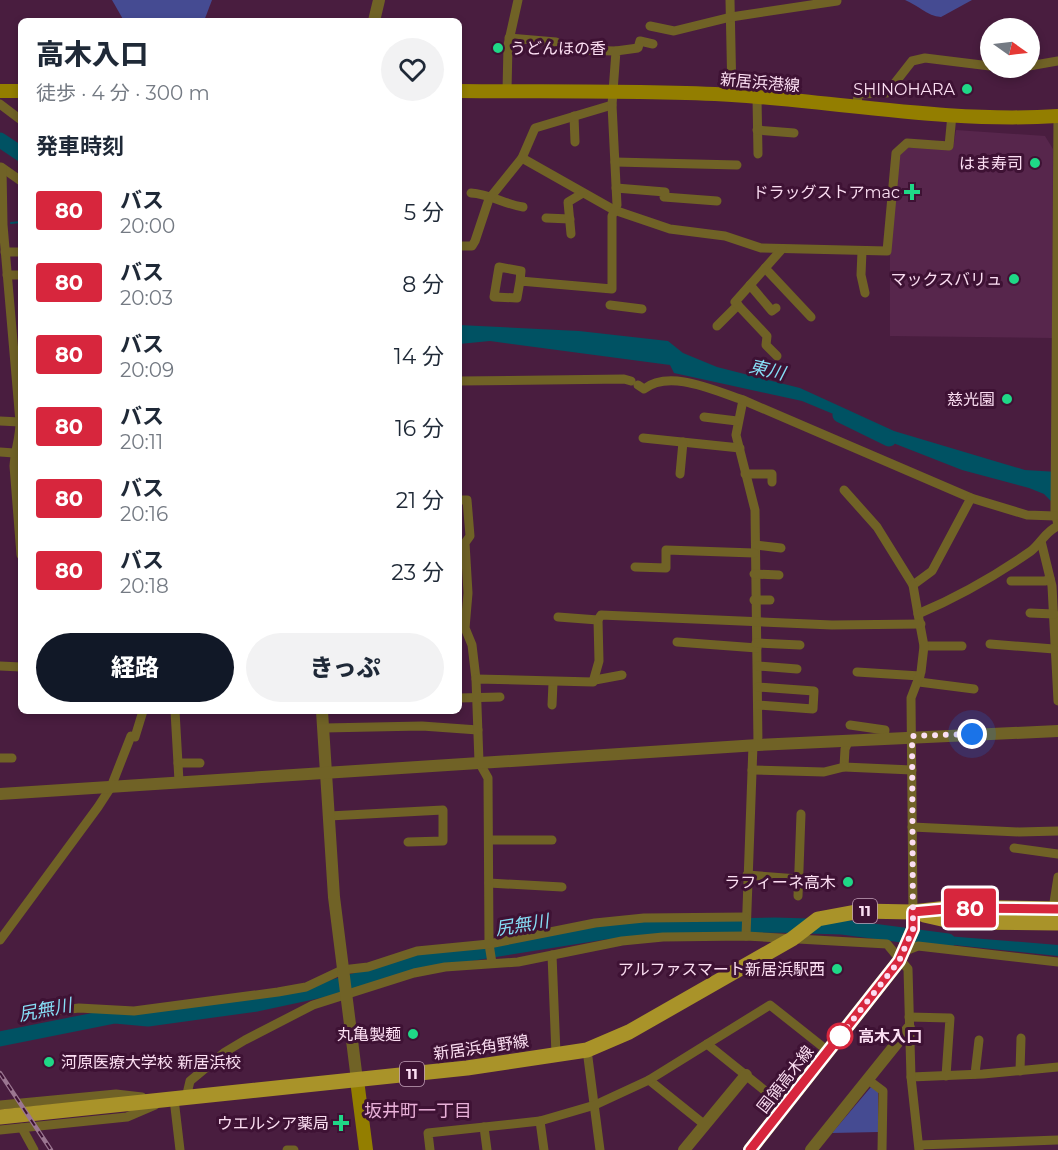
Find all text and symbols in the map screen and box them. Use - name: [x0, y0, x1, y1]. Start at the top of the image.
- north arrow: [980, 18, 1040, 78]
- map controls: [980, 18, 1040, 78]
- text: 高木入口: [36, 37, 148, 71]
- button: heart: [381, 38, 444, 101]
- place label: うどんほの香: [510, 39, 606, 58]
- marker: うどんほの香: [491, 41, 505, 55]
- street label: 新居浜港線: [719, 70, 801, 95]
- place label: SHINOHARA: [853, 80, 956, 99]
- text: 徒歩 · 4 分 · 300 m: [36, 81, 210, 105]
- marker: SHINOHARA: [960, 82, 974, 96]
- text: 発車時刻: [36, 133, 124, 160]
- place label: はま寿司: [959, 154, 1023, 173]
- marker: はま寿司: [1028, 156, 1042, 170]
- place label: ドラッグストアmac: [753, 183, 900, 202]
- marker: ドラッグストアmac: [905, 185, 919, 199]
- text: バス: [120, 187, 164, 214]
- text: 80: [55, 198, 83, 223]
- text: 5 分: [404, 199, 444, 226]
- text: 20:00: [120, 214, 175, 238]
- text: バス: [120, 259, 164, 286]
- text: 80: [55, 270, 83, 295]
- place label: マックスバリュ: [890, 270, 1002, 289]
- text: 8 分: [402, 271, 444, 298]
- marker: マックスバリュ: [1007, 272, 1021, 286]
- text: 20:03: [120, 286, 173, 310]
- text: バス: [120, 331, 164, 358]
- text: 80: [55, 342, 83, 367]
- text: 14 分: [394, 343, 444, 370]
- water label: 東川: [747, 355, 789, 385]
- text: 20:09: [120, 358, 174, 382]
- place label: 慈光園: [947, 390, 995, 409]
- marker: 慈光園: [1000, 392, 1014, 406]
- text: バス: [120, 403, 164, 430]
- text: 80: [55, 414, 83, 439]
- text: 16 分: [395, 415, 444, 442]
- text: 20:11: [120, 430, 163, 454]
- text: バス: [120, 475, 164, 502]
- text: 80: [55, 486, 83, 511]
- text: 21 分: [396, 487, 444, 514]
- text: 20:16: [120, 502, 168, 526]
- text: バス: [120, 547, 164, 574]
- text: 80: [55, 558, 83, 583]
- text: 23 分: [391, 559, 444, 586]
- text: 20:18: [120, 574, 169, 598]
- button: 経路: [36, 633, 234, 702]
- button: きっぷ: [246, 633, 444, 702]
- your location: [957, 719, 987, 749]
- place label: ラフィーネ高木: [724, 873, 836, 892]
- marker: ラフィーネ高木: [841, 875, 855, 889]
- line badge: 80: [943, 888, 997, 928]
- text: 80: [956, 896, 984, 921]
- road number: 11: [853, 899, 877, 923]
- water label: 尻無川: [494, 910, 552, 940]
- place label: アルファスマート新居浜駅西: [618, 960, 825, 979]
- marker: アルファスマート新居浜駅西: [830, 962, 844, 976]
- water label: 尻無川: [16, 994, 76, 1026]
- marker: 高木入口: [827, 1023, 853, 1049]
- place label: 丸亀製麺: [337, 1025, 401, 1044]
- marker: 丸亀製麺: [406, 1027, 420, 1041]
- place label: 高木入口: [858, 1027, 922, 1046]
- street label: 新居浜角野線: [432, 1031, 530, 1064]
- street label: 国領高木線: [753, 1042, 818, 1117]
- place label: 河原医療大学校 新居浜校: [61, 1053, 241, 1072]
- marker: 河原医療大学校 新居浜校: [42, 1055, 56, 1069]
- road number: 11: [400, 1062, 424, 1086]
- district label: 坂井町一丁目: [364, 1100, 472, 1122]
- place label: ウエルシア薬局: [217, 1114, 329, 1133]
- marker: ウエルシア薬局: [334, 1116, 348, 1130]

